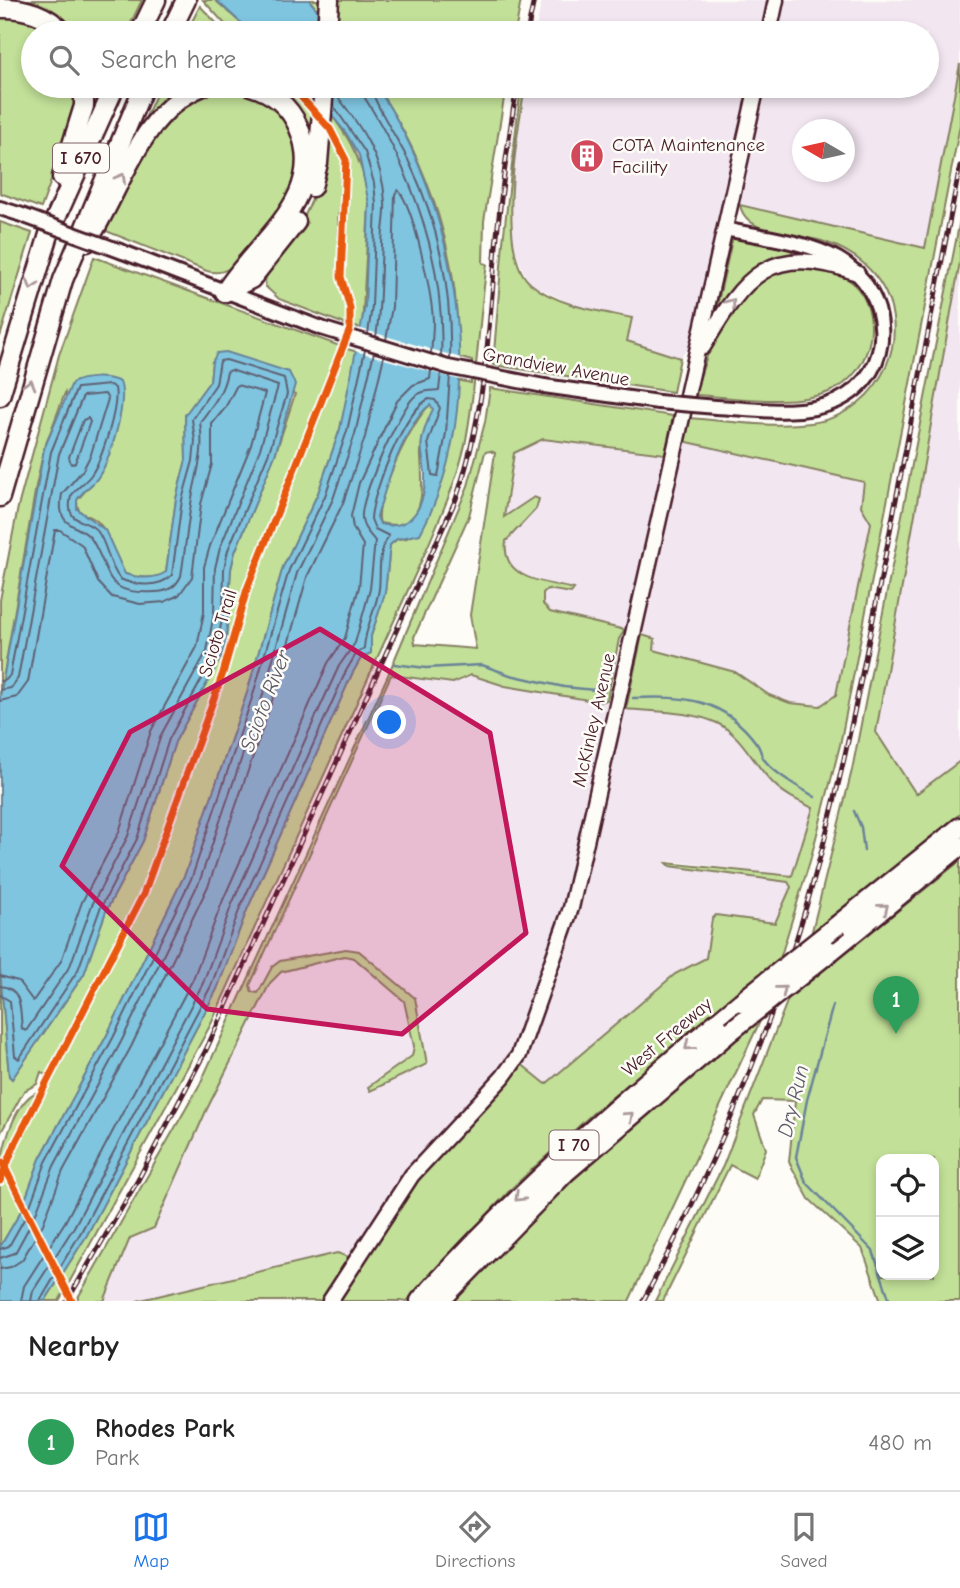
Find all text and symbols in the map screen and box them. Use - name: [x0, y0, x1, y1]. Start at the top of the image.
- search box: [21, 21, 939, 98]
- icon: search: [45, 41, 83, 79]
- text: Search here: [101, 45, 236, 75]
- north arrow: [792, 119, 855, 182]
- place label: COTA Maintenance Facility: [612, 134, 765, 178]
- building icon: COTA Maintenance Facility: [568, 137, 606, 175]
- road number: I 670: [53, 144, 109, 173]
- one-way arrow: [113, 173, 126, 186]
- one-way arrow: [26, 279, 40, 291]
- one-way arrow: [723, 298, 736, 311]
- street label: Grandview Avenue: [481, 343, 631, 391]
- one-way arrow: [22, 378, 37, 390]
- street label: Scioto Trail: [194, 587, 242, 679]
- water label: Scioto River: [235, 645, 296, 755]
- street label: McKinley Avenue: [568, 651, 620, 789]
- your location: [372, 705, 406, 739]
- one-way arrow: [875, 904, 888, 916]
- pin: 1: [873, 976, 919, 1034]
- one-way arrow: [774, 986, 786, 999]
- street label: West Freeway: [617, 993, 717, 1081]
- one-way arrow: [684, 1037, 696, 1050]
- water label: Dry Run: [773, 1063, 813, 1139]
- one-way arrow: [621, 1112, 634, 1124]
- road number: I 70: [550, 1130, 598, 1160]
- map controls: [876, 1154, 939, 1280]
- button: locate: [876, 1154, 939, 1217]
- one-way arrow: [514, 1189, 527, 1202]
- button: layers: [876, 1217, 939, 1280]
- text: Nearby: [28, 1329, 119, 1364]
- text: Rhodes Park: [95, 1414, 235, 1444]
- text: 1: [46, 1429, 56, 1456]
- text: 480 m: [868, 1429, 932, 1456]
- text: Park: [95, 1444, 139, 1471]
- tab: Map: [132, 1508, 170, 1572]
- tab: Directions: [435, 1508, 515, 1572]
- tab: Saved: [780, 1508, 828, 1572]

